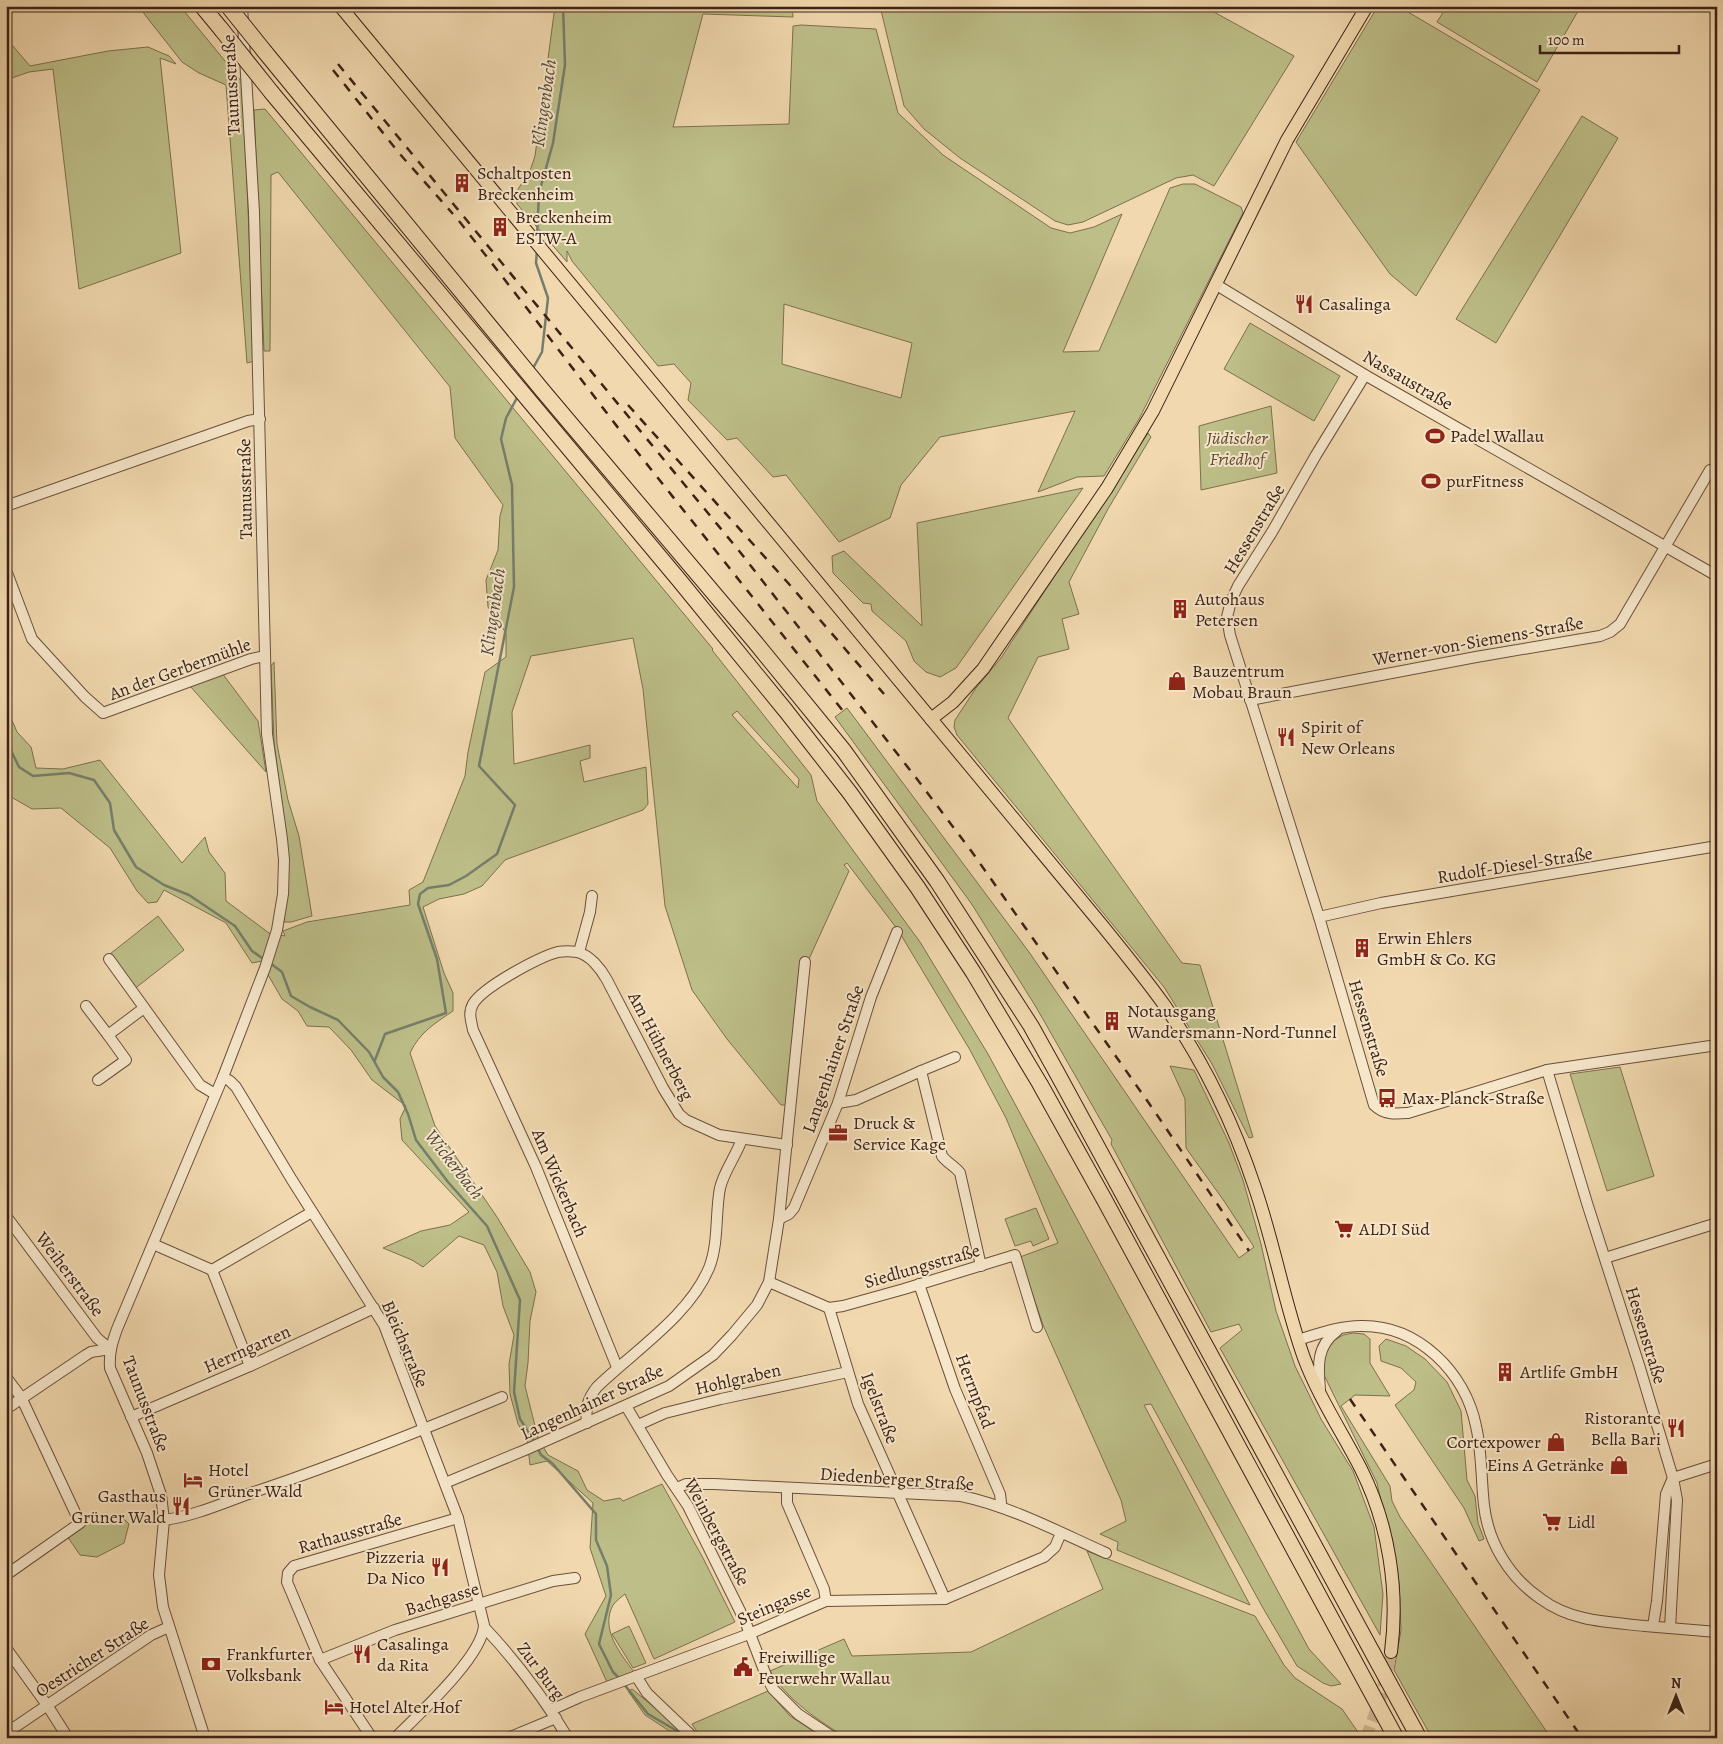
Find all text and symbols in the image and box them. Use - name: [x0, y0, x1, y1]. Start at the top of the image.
- scale bar: [1540, 22, 1679, 54]
- text: 100 m: [1548, 30, 1585, 50]
- street label: Taunusstraße: [216, 34, 246, 136]
- water label: Klingenbach: [525, 58, 563, 149]
- place label: Schaltposten Breckenheim: [477, 161, 574, 206]
- building icon: Schaltposten Breckenheim: [451, 172, 473, 194]
- place label: Breckenheim ESTW-A: [515, 205, 612, 250]
- building icon: Breckenheim ESTW-A: [489, 216, 511, 238]
- place label: Casalinga: [1319, 292, 1391, 316]
- restaurant icon: Casalinga: [1293, 293, 1315, 315]
- street label: Nassaustraße: [1358, 344, 1458, 416]
- place label: Padel Wallau: [1450, 424, 1545, 448]
- sports icon: Padel Wallau: [1424, 425, 1446, 447]
- park label: Jüdischer Friedhof: [1206, 426, 1268, 471]
- street label: Taunusstraße: [232, 438, 258, 540]
- place label: purFitness: [1446, 469, 1524, 493]
- sports icon: purFitness: [1420, 470, 1442, 492]
- street label: Hessenstraße: [1218, 480, 1290, 578]
- water label: Klingenbach: [474, 567, 512, 658]
- place label: Autohaus Petersen: [1194, 587, 1265, 632]
- building icon: Autohaus Petersen: [1169, 598, 1191, 620]
- street label: Werner-von-Siemens-Straße: [1370, 611, 1585, 672]
- street label: An der Gerbermühle: [105, 632, 254, 706]
- place label: Bauzentrum Mobau Braun: [1192, 659, 1292, 704]
- shop icon: Bauzentrum Mobau Braun: [1166, 670, 1188, 692]
- place label: Spirit of New Orleans: [1301, 715, 1395, 760]
- restaurant icon: Spirit of New Orleans: [1275, 726, 1297, 748]
- street label: Rudolf-Diesel-Straße: [1436, 841, 1594, 889]
- place label: Erwin Ehlers GmbH & Co. KG: [1377, 926, 1497, 971]
- building icon: Erwin Ehlers GmbH & Co. KG: [1351, 937, 1373, 959]
- street label: Hessenstraße: [1343, 976, 1395, 1080]
- street label: Langenhainer Straße: [796, 982, 870, 1136]
- street label: Am Hühnerberg: [622, 987, 700, 1104]
- place label: Notausgang Wandersmann-Nord-Tunnel: [1126, 999, 1337, 1044]
- building icon: Notausgang Wandersmann-Nord-Tunnel: [1101, 1010, 1123, 1032]
- place label: Max-Planck-Straße: [1402, 1086, 1545, 1110]
- bus stop icon: Max-Planck-Straße: [1376, 1087, 1398, 1109]
- place label: Druck & Service Kage: [853, 1111, 946, 1156]
- office icon: Druck & Service Kage: [827, 1122, 849, 1144]
- water label: Wickerbach: [419, 1124, 490, 1205]
- street label: Am Wickerbach: [526, 1124, 594, 1241]
- place label: ALDI Süd: [1358, 1217, 1430, 1241]
- supermarket icon: ALDI Süd: [1333, 1218, 1355, 1240]
- street label: Weiherstraße: [30, 1226, 110, 1321]
- street label: Siedlungsstraße: [861, 1238, 983, 1294]
- street label: Hessenstraße: [1620, 1283, 1672, 1387]
- street label: Bleichstraße: [376, 1297, 434, 1391]
- street label: Herrngarten: [200, 1319, 294, 1379]
- street label: Herrnpfad: [950, 1350, 1000, 1432]
- street label: Taunusstraße: [117, 1353, 175, 1455]
- street label: Hohlgraben: [693, 1357, 783, 1401]
- street label: Langenhainer Straße: [517, 1358, 667, 1446]
- place label: Artlife GmbH: [1519, 1360, 1619, 1384]
- building icon: Artlife GmbH: [1494, 1361, 1516, 1383]
- street label: Igelstraße: [855, 1369, 905, 1447]
- place label: Ristorante Bella Bari: [1584, 1406, 1661, 1451]
- restaurant icon: Ristorante Bella Bari: [1665, 1417, 1687, 1439]
- place label: Cortexpower: [1447, 1430, 1541, 1454]
- shop icon: Cortexpower: [1545, 1431, 1567, 1453]
- place label: Eins A Getränke: [1487, 1453, 1604, 1477]
- shop icon: Eins A Getränke: [1608, 1454, 1630, 1476]
- place label: Hotel Grüner Wald: [208, 1458, 303, 1503]
- street label: Diedenberger Straße: [819, 1462, 975, 1496]
- hotel icon: Hotel Grüner Wald: [182, 1469, 204, 1491]
- street label: Weinbergstraße: [678, 1473, 755, 1590]
- place label: Gasthaus Grüner Wald: [72, 1484, 166, 1529]
- restaurant icon: Gasthaus Grüner Wald: [170, 1495, 192, 1517]
- street label: Rathausstraße: [295, 1507, 405, 1559]
- place label: Lidl: [1567, 1510, 1596, 1534]
- supermarket icon: Lidl: [1541, 1511, 1563, 1533]
- place label: Pizzeria Da Nico: [365, 1545, 426, 1590]
- restaurant icon: Pizzeria Da Nico: [429, 1556, 451, 1578]
- street label: Bachgasse: [402, 1576, 482, 1622]
- street label: Steingasse: [733, 1579, 815, 1631]
- street label: Oestricher Straße: [31, 1611, 153, 1703]
- place label: Casalinga da Rita: [377, 1632, 449, 1677]
- street label: Zur Burg: [511, 1637, 571, 1705]
- place label: Frankfurter Volksbank: [225, 1642, 312, 1687]
- restaurant icon: Casalinga da Rita: [351, 1643, 373, 1665]
- place label: Freiwillige Feuerwehr Wallau: [758, 1645, 891, 1690]
- bank icon: Frankfurter Volksbank: [200, 1653, 222, 1675]
- public building icon: Freiwillige Feuerwehr Wallau: [732, 1656, 754, 1678]
- north arrow: [1650, 1672, 1700, 1722]
- text: N: [1671, 1674, 1681, 1693]
- place label: Hotel Alter Hof: [349, 1695, 463, 1719]
- hotel icon: Hotel Alter Hof: [323, 1696, 345, 1718]

